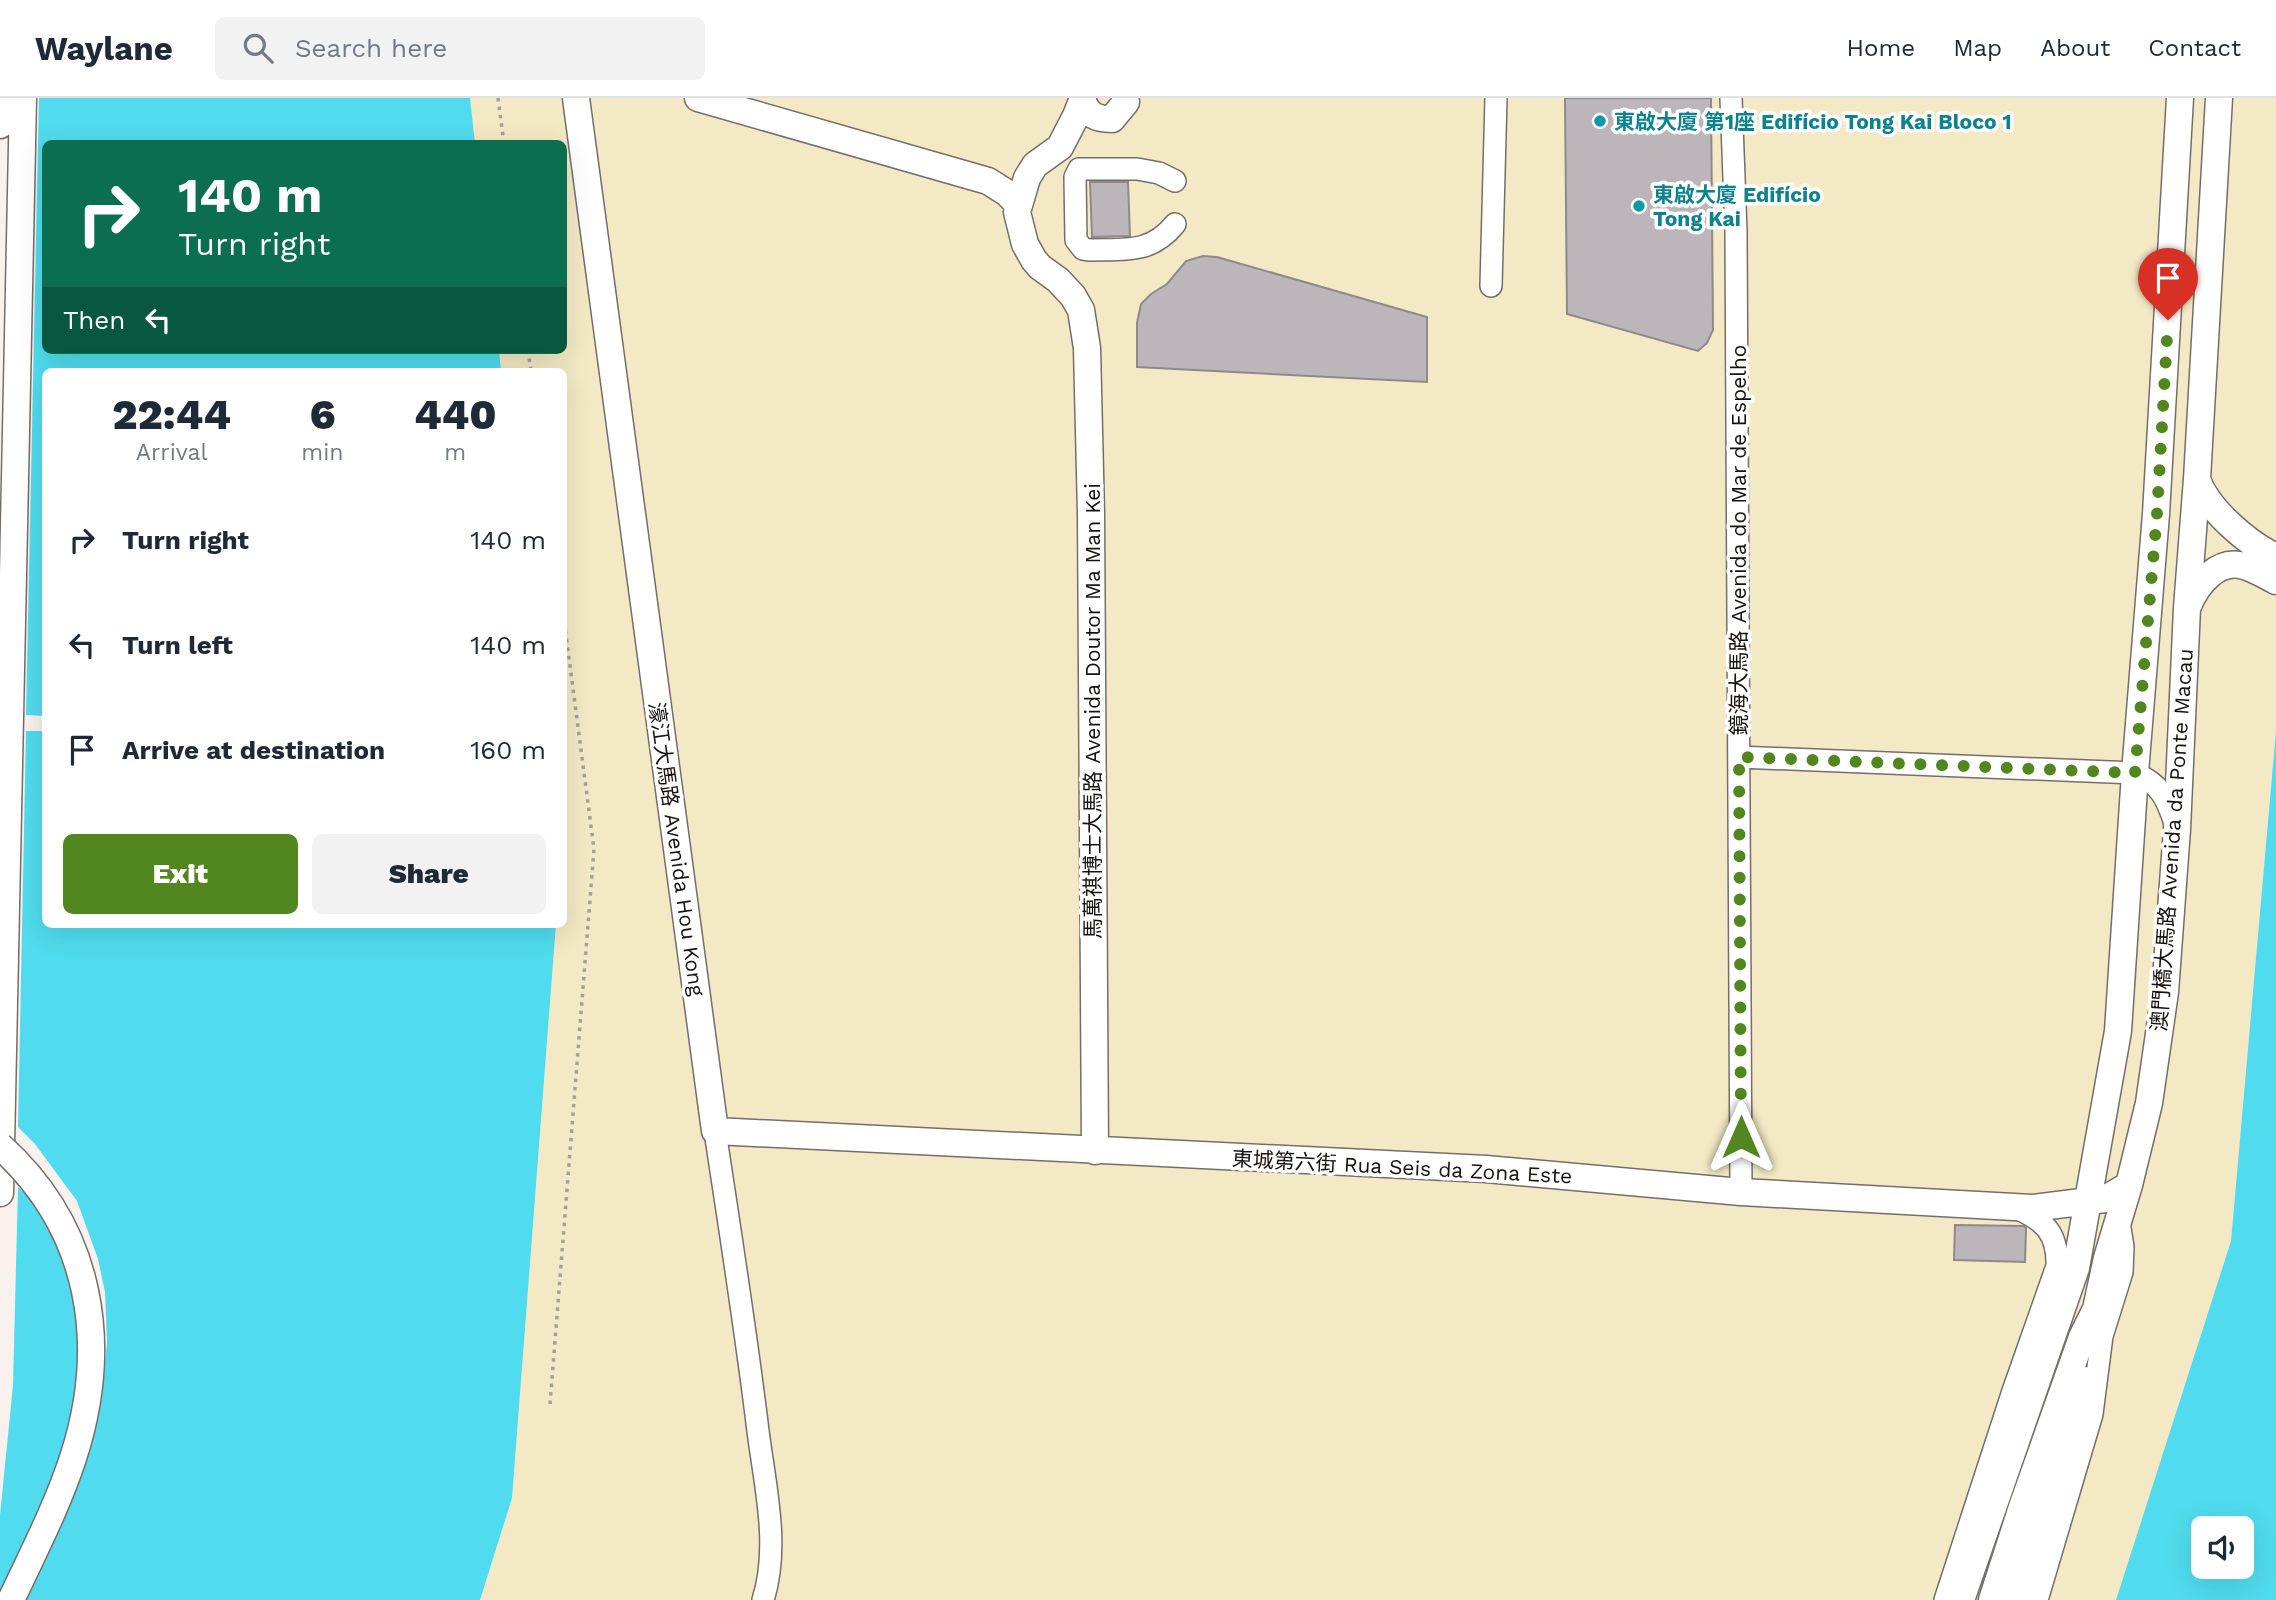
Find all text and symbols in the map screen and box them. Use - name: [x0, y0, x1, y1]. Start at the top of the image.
- search box: [215, 17, 705, 80]
- text: Waylane: [35, 29, 173, 68]
- icon: search: [239, 29, 277, 67]
- text: Search here: [295, 33, 447, 63]
- text: Home: [1847, 34, 1915, 62]
- text: Map: [1953, 34, 2002, 62]
- text: About: [2040, 34, 2110, 62]
- text: Contact: [2148, 34, 2241, 62]
- place label: 東啟大廈 第1座 Edifício Tong Kai Bloco 1: [1614, 109, 2012, 134]
- marker: 東啟大廈 第1座 Edifício Tong Kai Bloco 1: [1592, 113, 1608, 129]
- text: 140 m: [178, 166, 322, 224]
- icon: right: [63, 168, 154, 259]
- place label: 東啟大廈 Edifício Tong Kai: [1653, 182, 1821, 231]
- marker: 東啟大廈 Edifício Tong Kai: [1631, 198, 1647, 214]
- text: Turn right: [178, 225, 330, 263]
- pin: [2138, 248, 2198, 320]
- icon: arrive: [2149, 259, 2187, 297]
- icon: left: [139, 301, 177, 339]
- text: Then: [63, 305, 125, 335]
- street label: 鏡海大馬路 Avenida do Mar de Espelho: [1726, 345, 1751, 735]
- text: 22:44: [112, 390, 231, 439]
- text: 6: [309, 390, 335, 439]
- text: 440: [414, 390, 497, 439]
- text: Arrival: [136, 439, 208, 466]
- text: min: [301, 439, 344, 466]
- text: m: [444, 439, 466, 466]
- street label: 馬萬祺博士大馬路 Avenida Doutor Ma Man Kei: [1080, 483, 1105, 939]
- icon: right: [63, 521, 101, 559]
- text: Turn right: [122, 525, 249, 555]
- text: 140 m: [470, 525, 546, 555]
- icon: left: [63, 626, 101, 664]
- text: Turn left: [122, 630, 233, 660]
- text: 140 m: [470, 630, 546, 660]
- street label: 澳門橋大馬路 Avenida da Ponte Macau: [2146, 648, 2198, 1032]
- street label: 濠江大馬路 Avenida Hou Kong: [644, 701, 710, 998]
- icon: arrive: [63, 731, 101, 769]
- text: Arrive at destination: [122, 735, 385, 765]
- text: 160 m: [470, 735, 546, 765]
- button: Exit: [63, 834, 298, 914]
- button: Share: [312, 834, 546, 914]
- position arrow: [1704, 1100, 1778, 1174]
- street label: 東城第六街 Rua Seis da Zona Este: [1231, 1146, 1573, 1188]
- map controls: [2191, 1516, 2254, 1579]
- button: sound: [2191, 1516, 2254, 1579]

